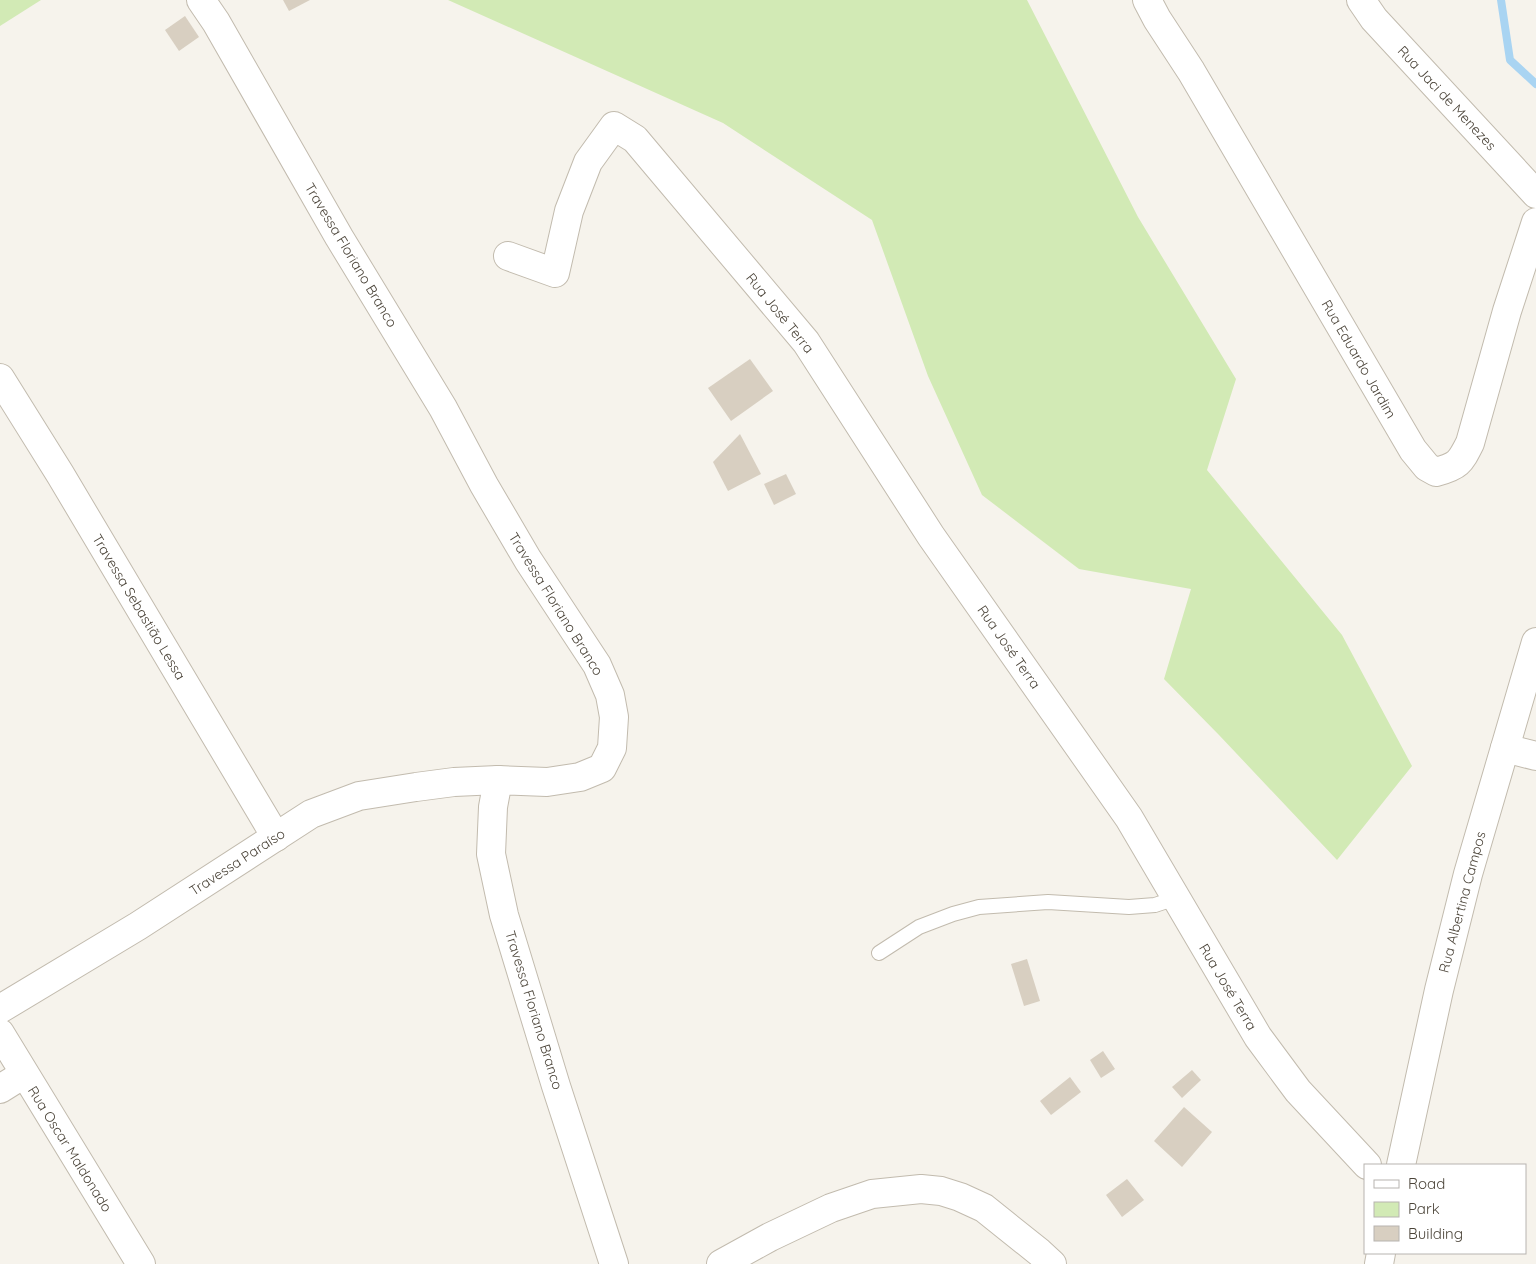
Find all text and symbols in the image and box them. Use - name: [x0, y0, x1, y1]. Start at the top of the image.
- street label: Rua Jaci de Menezes: [1394, 42, 1500, 154]
- street label: Travessa Floriano Branco: [301, 180, 401, 330]
- street label: Rua José Terra: [742, 269, 818, 357]
- street label: Rua Eduardo Jardim: [1318, 296, 1400, 422]
- street label: Travessa Floriano Branco: [505, 529, 607, 679]
- street label: Travessa Sebastião Lessa: [88, 531, 190, 683]
- street label: Rua José Terra: [974, 602, 1044, 692]
- street label: Travessa Paraíso: [186, 824, 288, 900]
- street label: Rua Albertina Campos: [1434, 829, 1490, 975]
- street label: Travessa Floriano Branco: [501, 928, 567, 1092]
- street label: Rua José Terra: [1195, 940, 1261, 1034]
- street label: Rua Oscar Maldonado: [24, 1083, 116, 1215]
- legend: [1364, 1164, 1526, 1254]
- text: Road: [1408, 1174, 1445, 1193]
- text: Park: [1408, 1199, 1440, 1218]
- text: Building: [1408, 1224, 1463, 1243]

